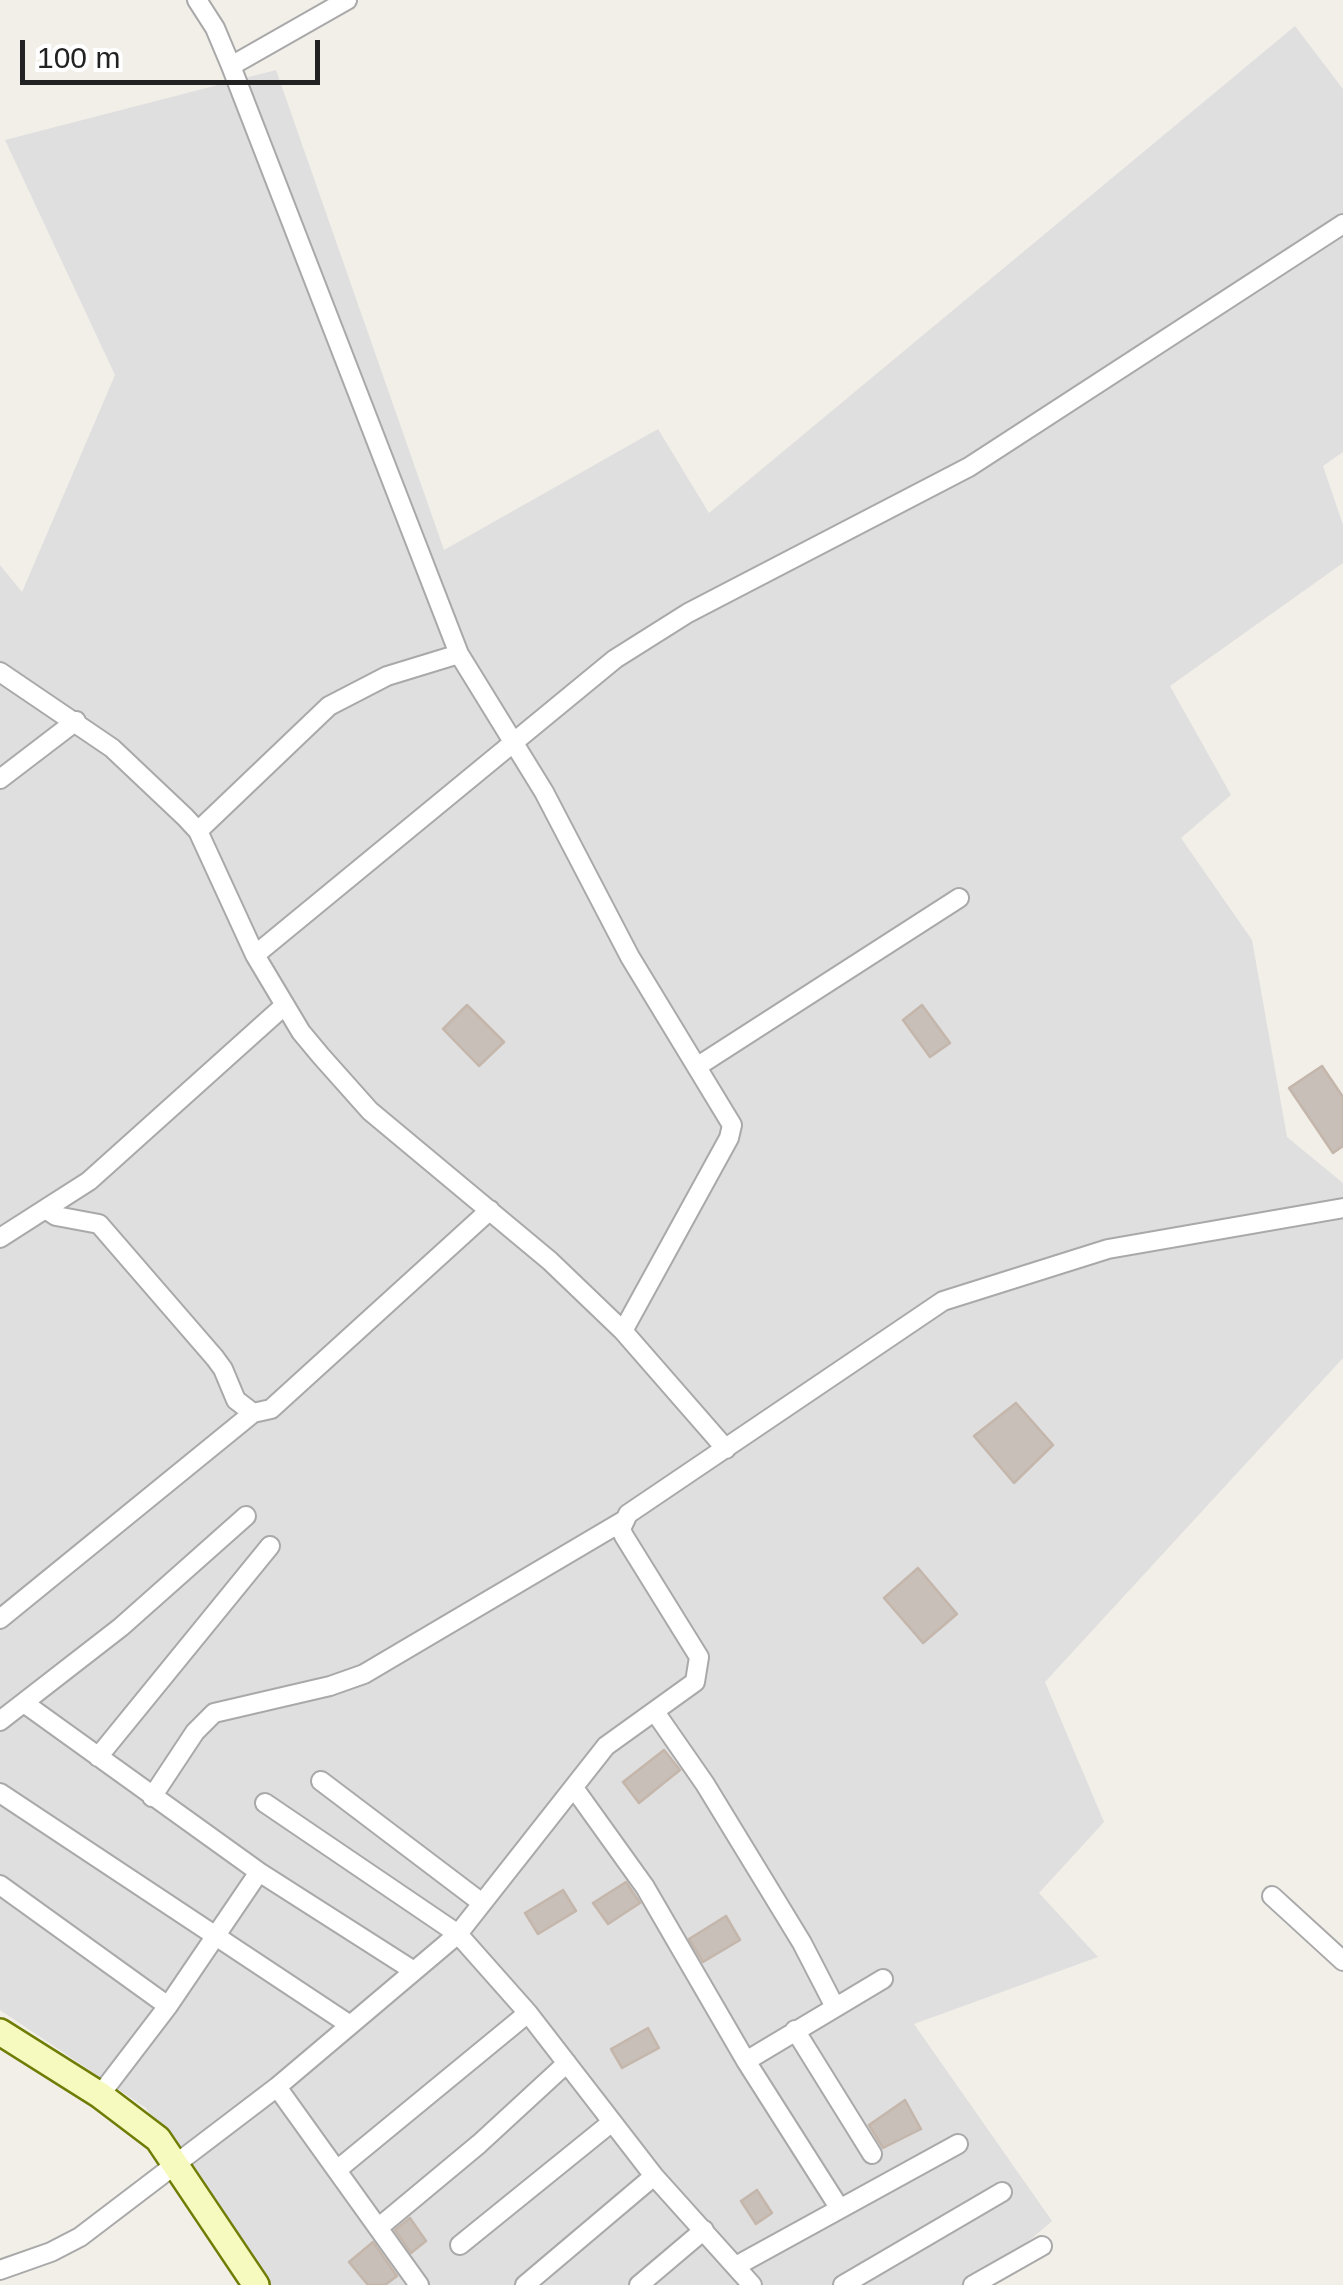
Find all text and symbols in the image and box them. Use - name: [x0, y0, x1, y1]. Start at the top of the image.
- scale bar: [25, 20, 325, 82]
- text: 100 m: [37, 41, 120, 74]

